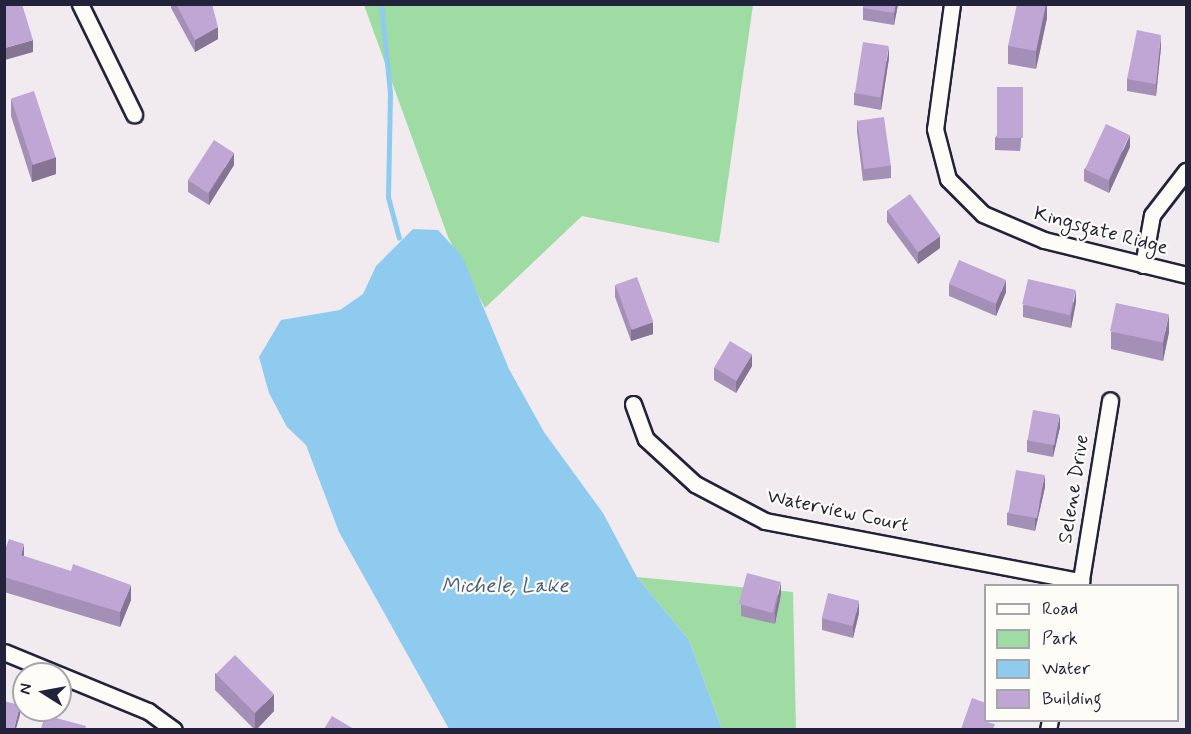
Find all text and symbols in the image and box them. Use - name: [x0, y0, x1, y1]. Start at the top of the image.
- street label: Kingsgate Ridge: [1032, 202, 1170, 260]
- street label: Selene Drive: [1054, 433, 1094, 545]
- street label: Waterview Court: [765, 484, 911, 538]
- water label: Michele, Lake: [443, 573, 567, 599]
- legend: [984, 584, 1179, 722]
- text: Road: [1042, 597, 1078, 621]
- text: Park: [1042, 627, 1078, 651]
- text: Water: [1042, 657, 1090, 681]
- north arrow: [12, 662, 72, 722]
- text: N: [14, 682, 37, 696]
- text: Building: [1042, 687, 1102, 711]

